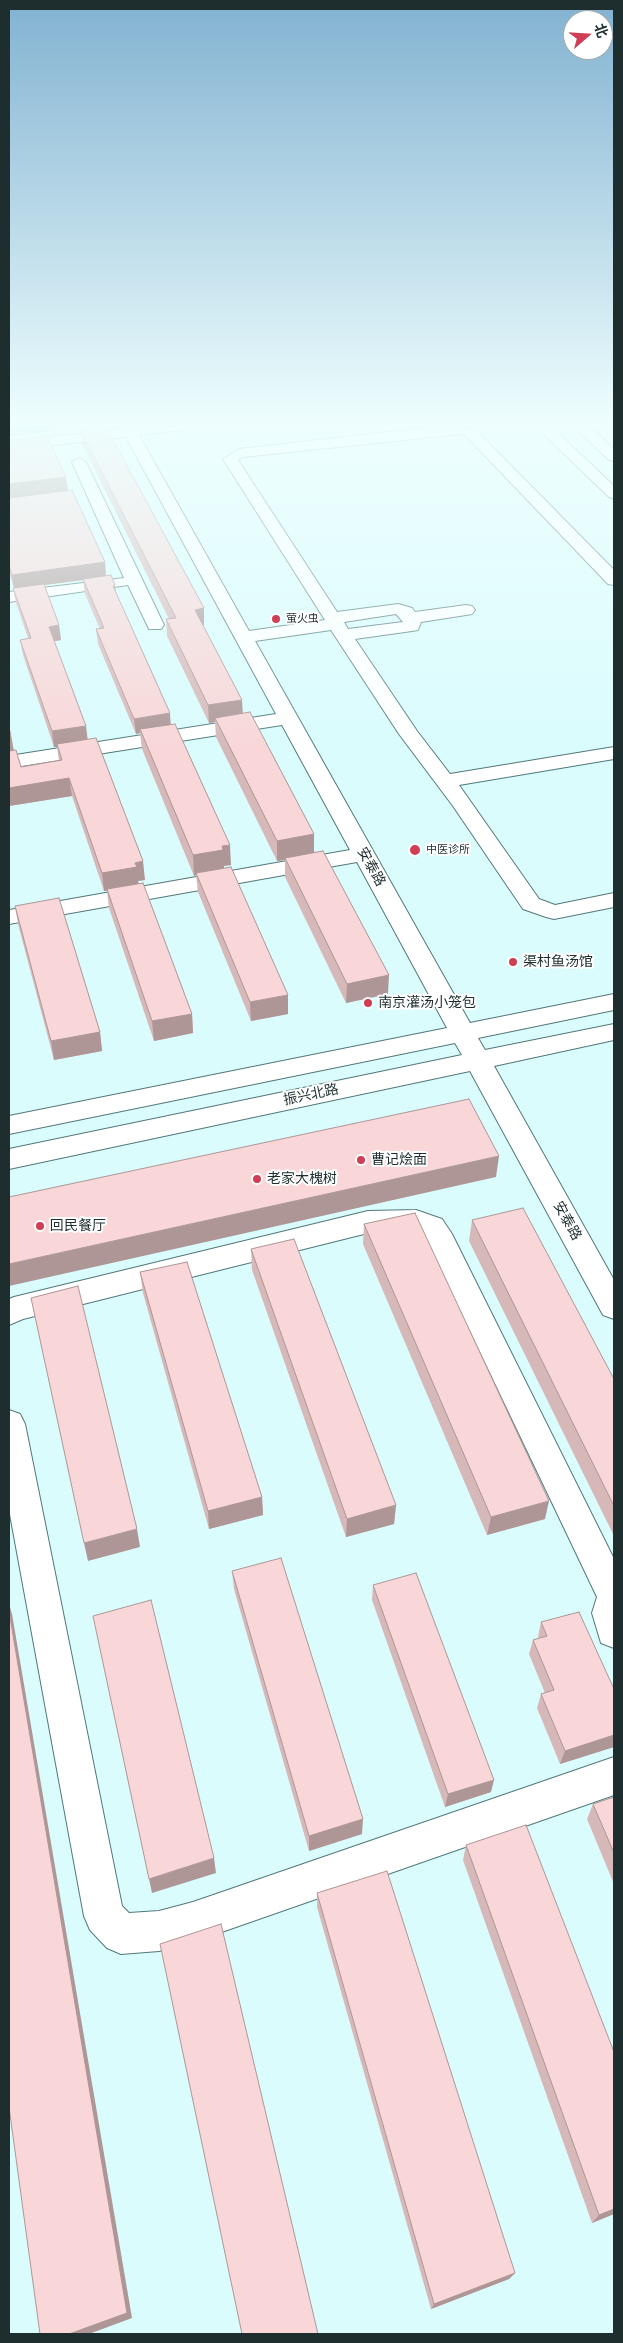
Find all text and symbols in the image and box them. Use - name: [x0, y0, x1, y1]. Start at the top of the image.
- north arrow: [563, 10, 613, 60]
- text: 北: [590, 21, 613, 40]
- place label: 萤火虫: [286, 612, 319, 626]
- marker: 萤火虫: [270, 613, 282, 625]
- marker: 中医诊所: [408, 843, 422, 857]
- place label: 中医诊所: [426, 843, 470, 857]
- street label: 安泰路: [353, 845, 389, 889]
- place label: 渠村鱼汤馆: [523, 954, 593, 970]
- marker: 渠村鱼汤馆: [507, 956, 519, 968]
- place label: 南京灌汤小笼包: [378, 995, 476, 1011]
- marker: 南京灌汤小笼包: [362, 997, 374, 1009]
- street label: 振兴北路: [282, 1081, 340, 1109]
- place label: 曹记烩面: [371, 1152, 427, 1168]
- marker: 曹记烩面: [355, 1154, 367, 1166]
- place label: 老家大槐树: [267, 1171, 337, 1187]
- marker: 老家大槐树: [251, 1173, 263, 1185]
- street label: 安泰路: [549, 1199, 585, 1243]
- place label: 回民餐厅: [50, 1218, 106, 1234]
- marker: 回民餐厅: [34, 1220, 46, 1232]

